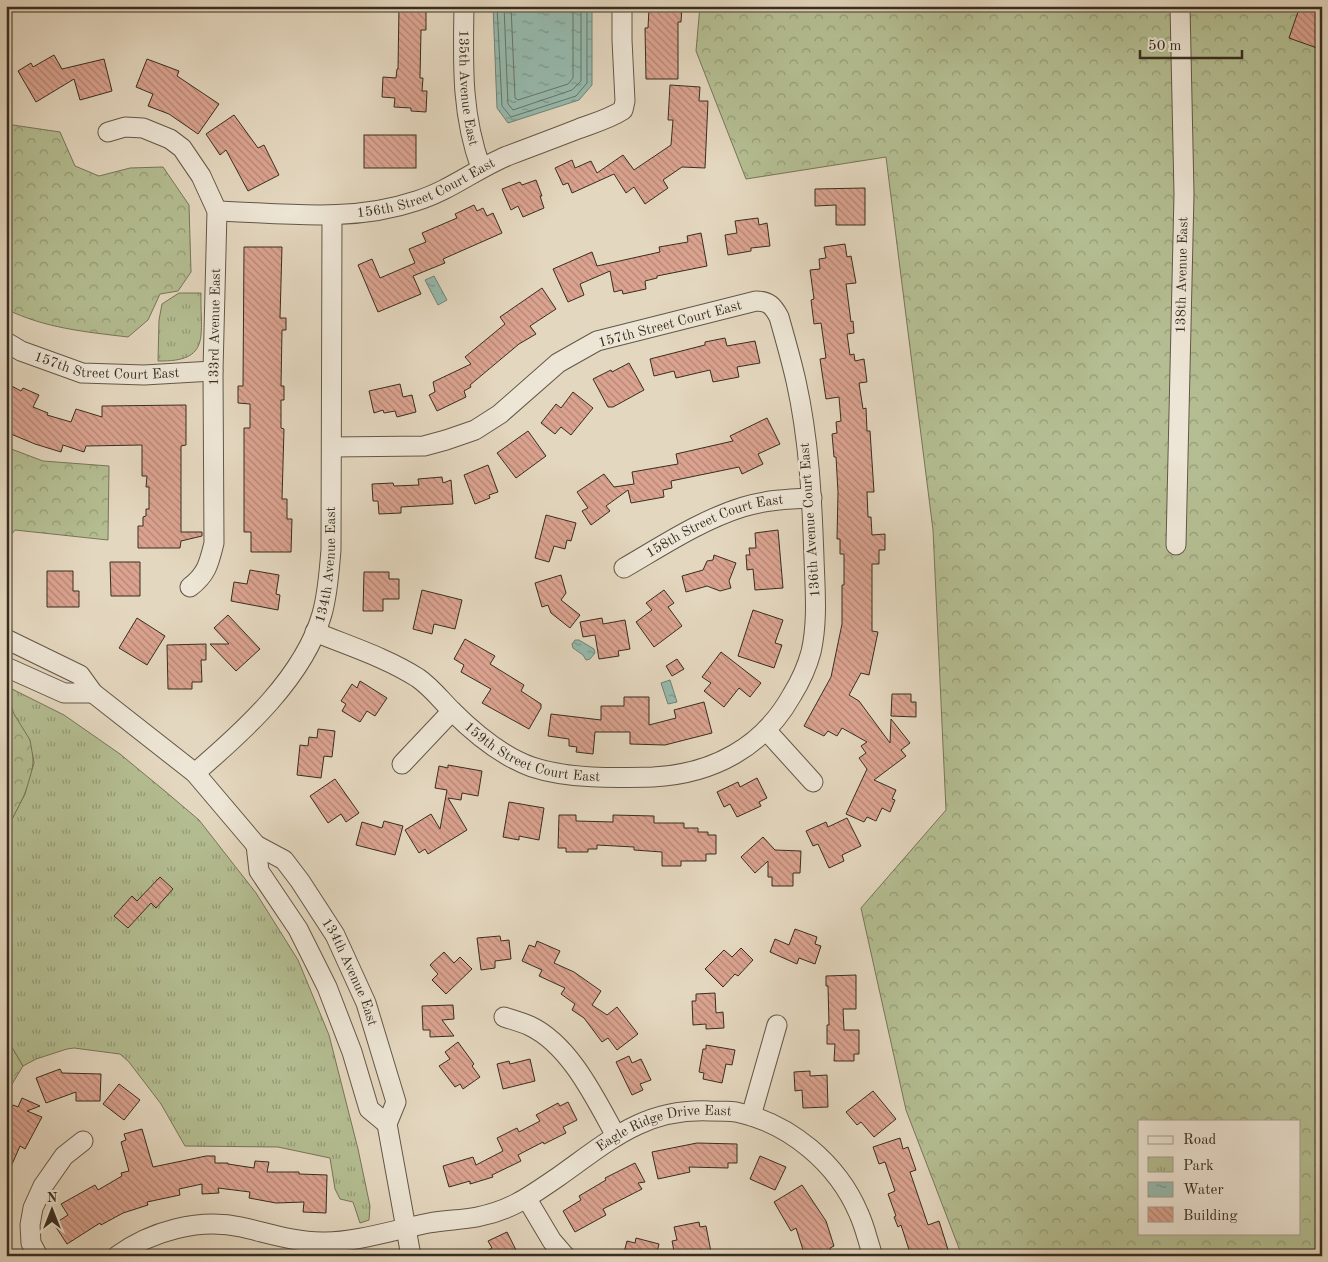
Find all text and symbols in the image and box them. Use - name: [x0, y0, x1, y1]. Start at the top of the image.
- scale bar: [1140, 28, 1243, 60]
- street label: 135th Avenue East: [456, 30, 481, 147]
- text: 50 m: [1148, 39, 1182, 54]
- street label: 156th Street Court East: [356, 156, 497, 220]
- street label: 138th Avenue East: [1174, 216, 1190, 334]
- street label: 133rd Avenue East: [207, 268, 223, 386]
- street label: 157th Street Court East: [597, 298, 743, 350]
- street label: 157th Street Court East: [32, 349, 180, 382]
- street label: 136th Avenue Court East: [798, 442, 822, 598]
- street label: 158th Street Court East: [644, 493, 784, 560]
- street label: 134th Avenue East: [313, 506, 338, 624]
- street label: 159th Street Court East: [461, 719, 600, 784]
- street label: 134th Avenue East: [319, 916, 380, 1028]
- street label: Eagle Ridge Drive East: [594, 1104, 732, 1154]
- legend: [1138, 1120, 1300, 1234]
- text: Road: [1183, 1133, 1217, 1148]
- text: Park: [1183, 1159, 1214, 1174]
- text: Water: [1183, 1183, 1224, 1198]
- north arrow: [28, 1184, 78, 1234]
- text: N: [47, 1191, 58, 1205]
- text: Building: [1183, 1209, 1238, 1224]

